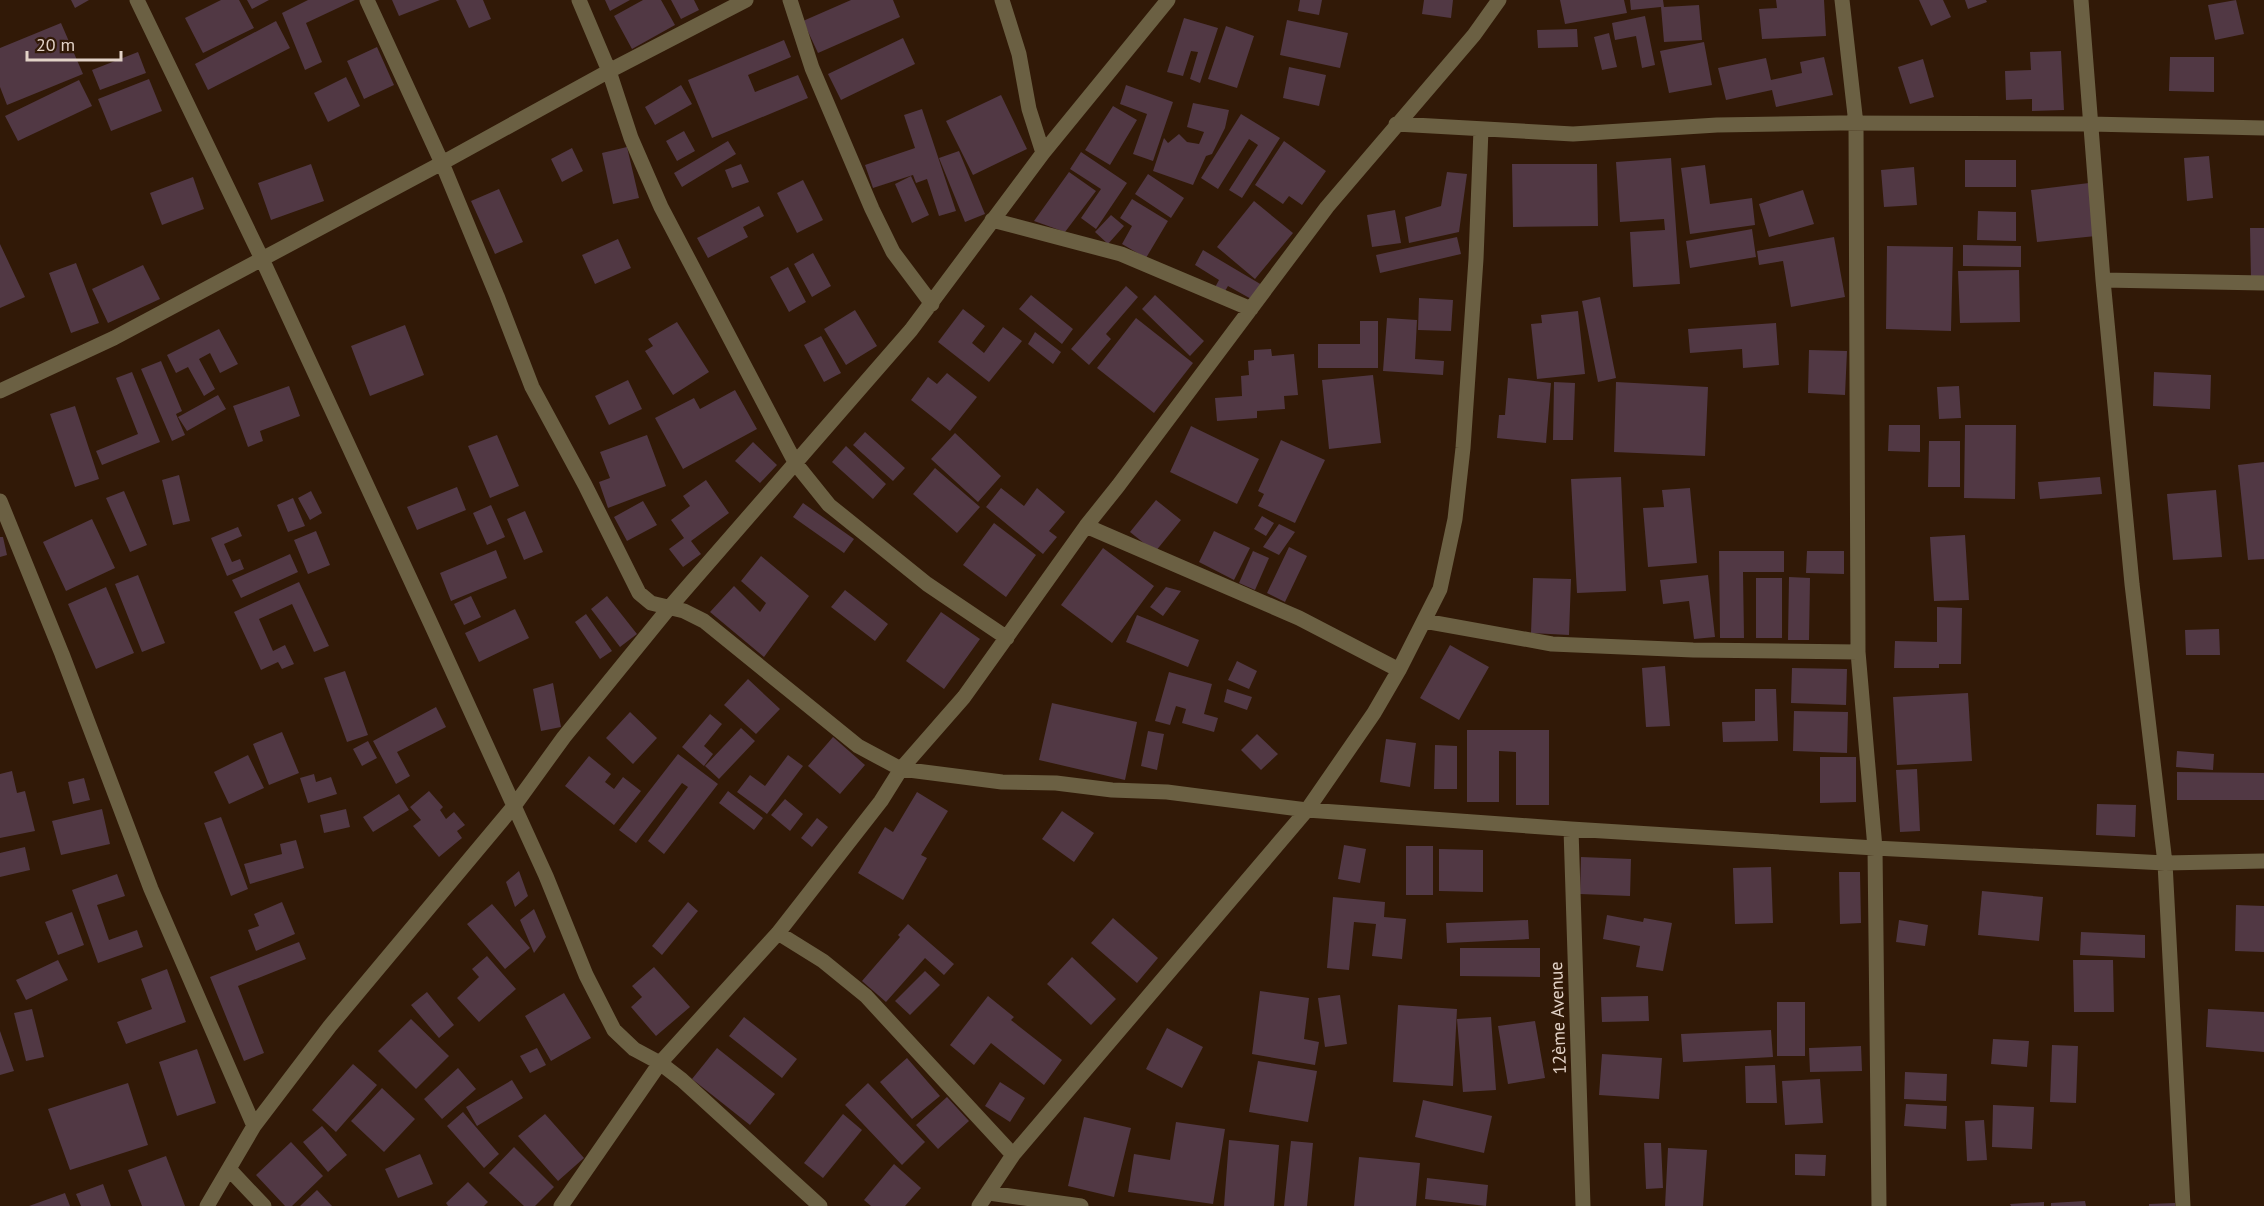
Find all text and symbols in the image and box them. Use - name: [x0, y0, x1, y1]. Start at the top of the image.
- scale bar: [27, 24, 122, 62]
- text: 20 m: [36, 33, 75, 56]
- street label: 12ème Avenue: [1544, 961, 1571, 1075]

